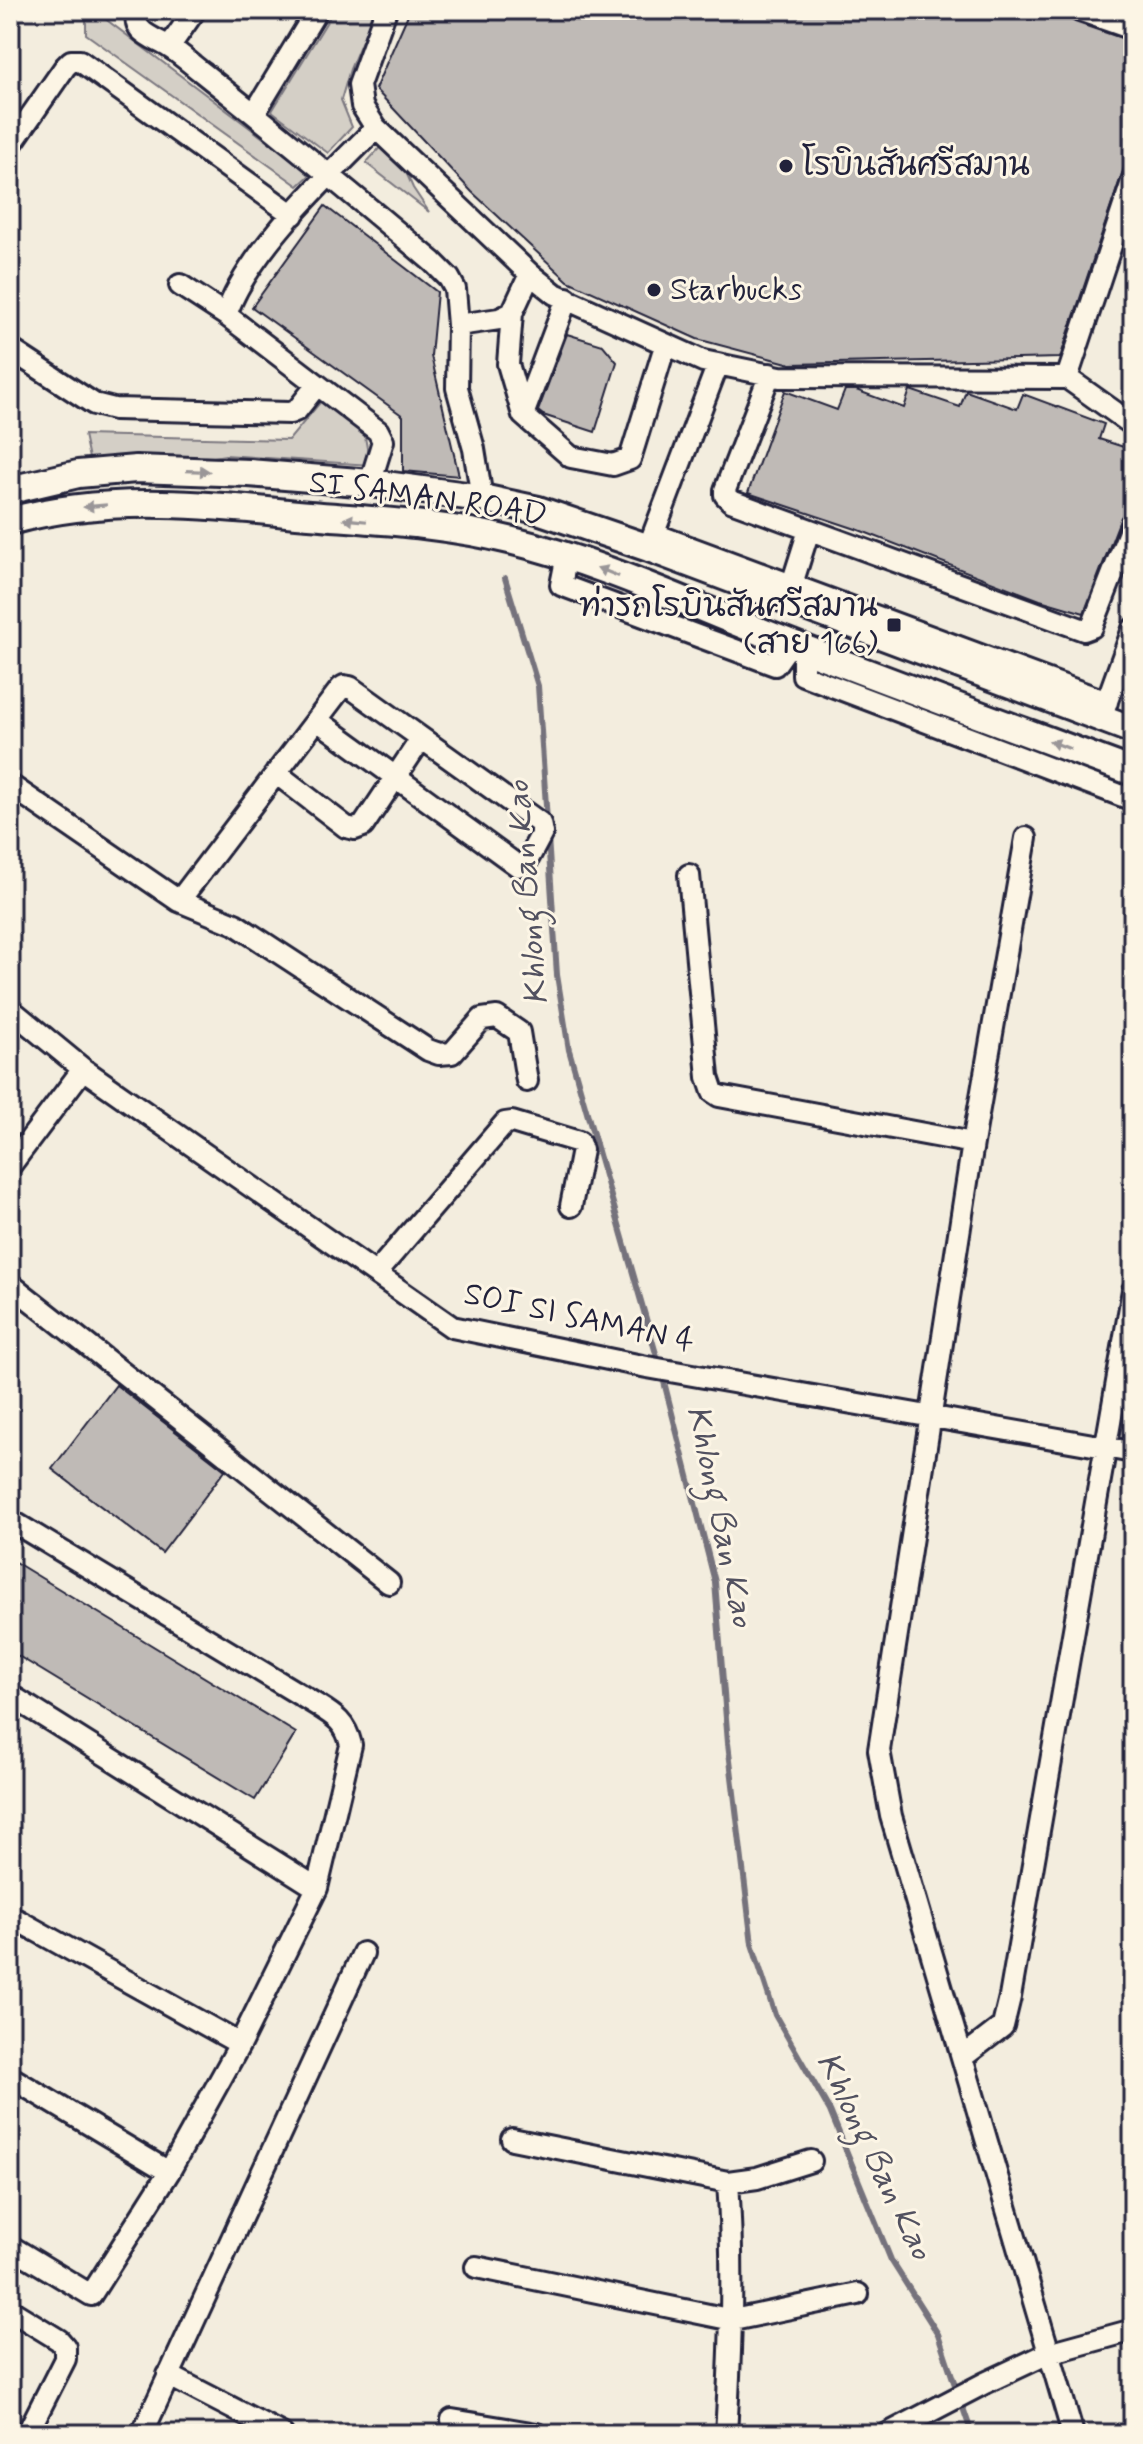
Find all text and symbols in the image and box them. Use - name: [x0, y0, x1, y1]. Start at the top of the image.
- place label: โรบินสันศรีสมาน: [802, 143, 1030, 187]
- marker: โรบินสันศรีสมาน: [777, 157, 795, 175]
- place label: Starbucks: [670, 269, 802, 311]
- marker: Starbucks: [645, 281, 663, 299]
- street label: SI SAMAN ROAD: [306, 462, 550, 536]
- one-way arrow: [186, 465, 211, 478]
- one-way arrow: [82, 500, 107, 513]
- one-way arrow: [342, 513, 367, 526]
- one-way arrow: [596, 565, 620, 578]
- place label: ท่ารถโรบินสันศรีสมาน (สาย 166): [579, 584, 878, 665]
- marker: ท่ารถโรบินสันศรีสมาน (สาย 166): [885, 616, 903, 634]
- one-way arrow: [1048, 738, 1072, 751]
- water label: Khlong Ban Kao: [496, 778, 563, 1007]
- street label: SOI SI SAMAN 4: [460, 1273, 698, 1363]
- water label: Khlong Ban Kao: [672, 1401, 766, 1632]
- water label: Khlong Ban Kao: [802, 2045, 944, 2269]

